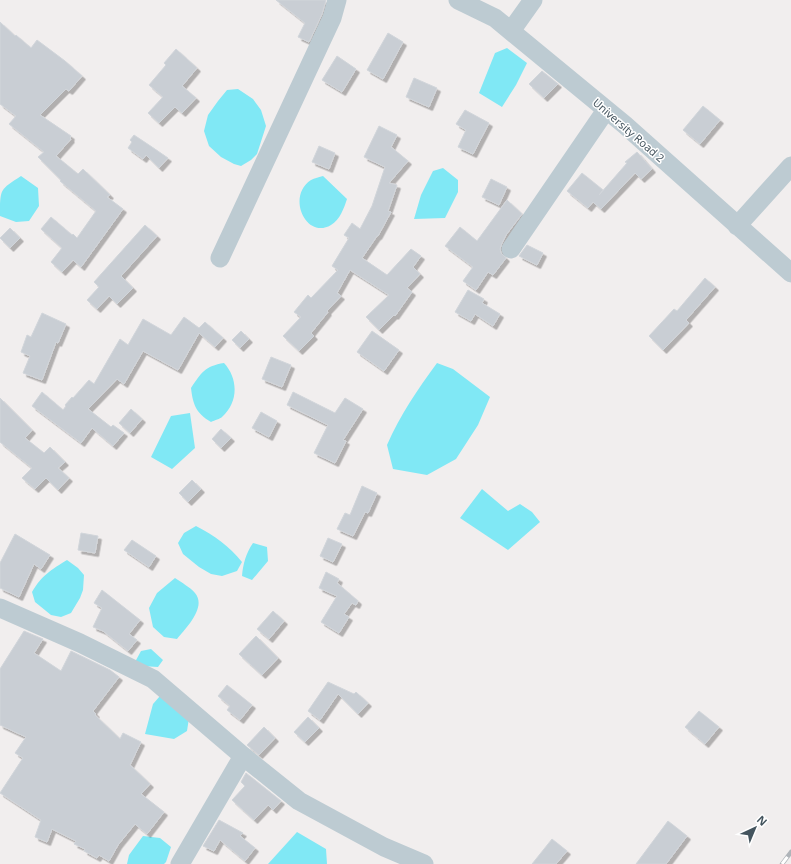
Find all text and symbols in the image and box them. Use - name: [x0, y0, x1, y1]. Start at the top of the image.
- street label: University Road 2: [590, 95, 668, 165]
- north arrow: [735, 808, 775, 848]
- text: N: [754, 812, 771, 829]

